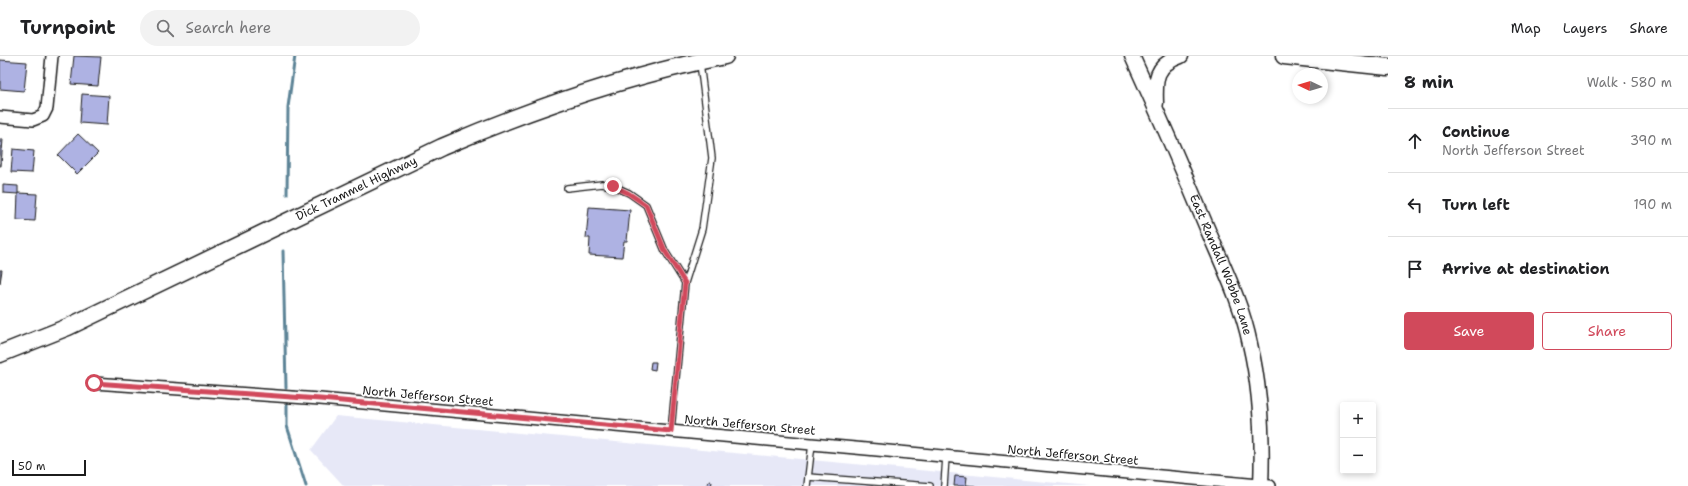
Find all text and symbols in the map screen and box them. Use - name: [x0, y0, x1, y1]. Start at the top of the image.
- search box: [140, 10, 420, 46]
- text: Turnpoint: [20, 15, 116, 40]
- icon: search: [154, 17, 176, 39]
- text: Search here: [186, 18, 271, 38]
- text: Map: [1511, 19, 1541, 37]
- text: Layers: [1563, 19, 1607, 37]
- text: Share: [1629, 19, 1668, 37]
- north arrow: [1292, 68, 1328, 104]
- text: 8 min: [1404, 71, 1454, 93]
- text: Walk · 580 m: [1587, 74, 1672, 91]
- text: Continue: [1442, 122, 1510, 142]
- icon: ahead: [1404, 130, 1426, 152]
- text: 390 m: [1630, 132, 1672, 149]
- text: North Jefferson Street: [1442, 142, 1585, 159]
- street label: Dick Trammel Highway: [293, 152, 419, 224]
- route end: [604, 177, 622, 195]
- street label: East Randall Wobbe Lane: [1186, 192, 1256, 337]
- icon: left: [1404, 194, 1426, 216]
- text: Turn left: [1442, 195, 1510, 215]
- text: 190 m: [1633, 196, 1672, 213]
- icon: arrive: [1404, 258, 1426, 280]
- text: Arrive at destination: [1442, 259, 1610, 279]
- button: Save: [1404, 312, 1534, 350]
- button: Share: [1542, 312, 1672, 350]
- route start: [85, 374, 103, 392]
- street label: North Jefferson Street: [362, 382, 494, 410]
- map controls: [1340, 402, 1376, 474]
- button: +: [1340, 402, 1376, 438]
- street label: North Jefferson Street: [684, 411, 816, 439]
- button: −: [1340, 438, 1376, 474]
- street label: North Jefferson Street: [1007, 441, 1139, 469]
- scale bar: [12, 458, 86, 477]
- text: 50 m: [18, 459, 46, 474]

